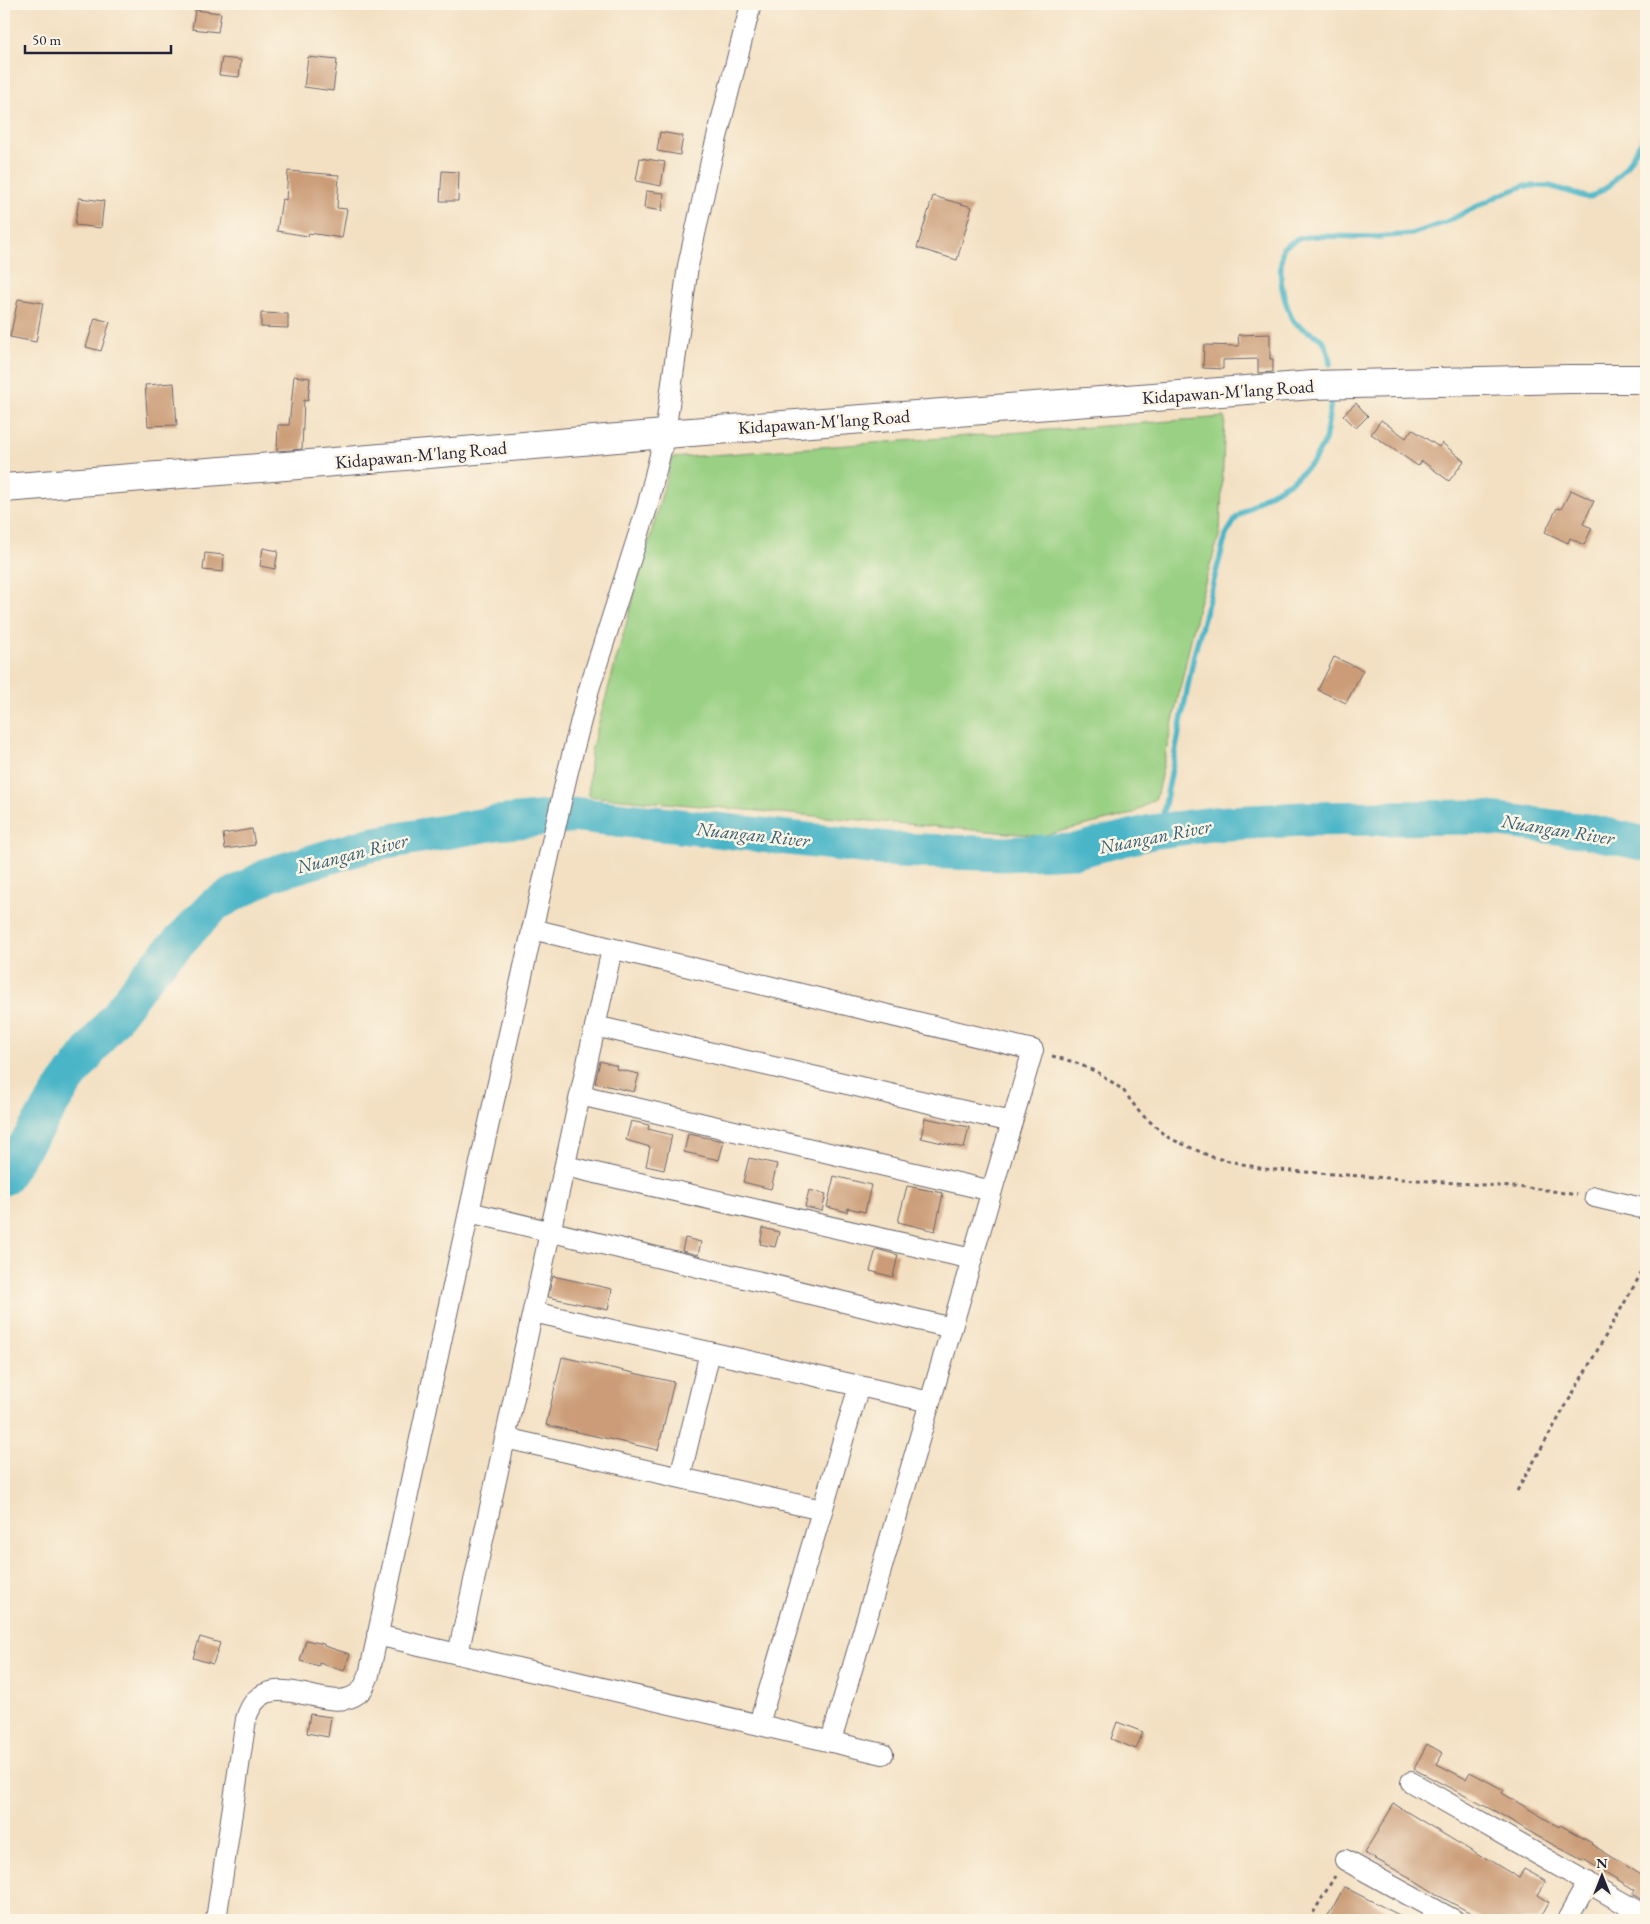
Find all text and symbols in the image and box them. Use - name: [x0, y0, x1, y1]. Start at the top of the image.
- scale bar: [25, 22, 171, 54]
- text: 50 m: [32, 30, 61, 49]
- street label: Kidapawan-M'lang Road: [1141, 374, 1316, 409]
- street label: Kidapawan-M'lang Road: [737, 404, 912, 439]
- street label: Kidapawan-M'lang Road: [334, 435, 509, 473]
- water label: Nuangan River: [1499, 808, 1617, 851]
- water label: Nuangan River: [1096, 813, 1214, 860]
- water label: Nuangan River: [694, 816, 812, 853]
- water label: Nuangan River: [293, 827, 411, 880]
- north arrow: [1578, 1852, 1628, 1902]
- text: N: [1596, 1854, 1608, 1872]

